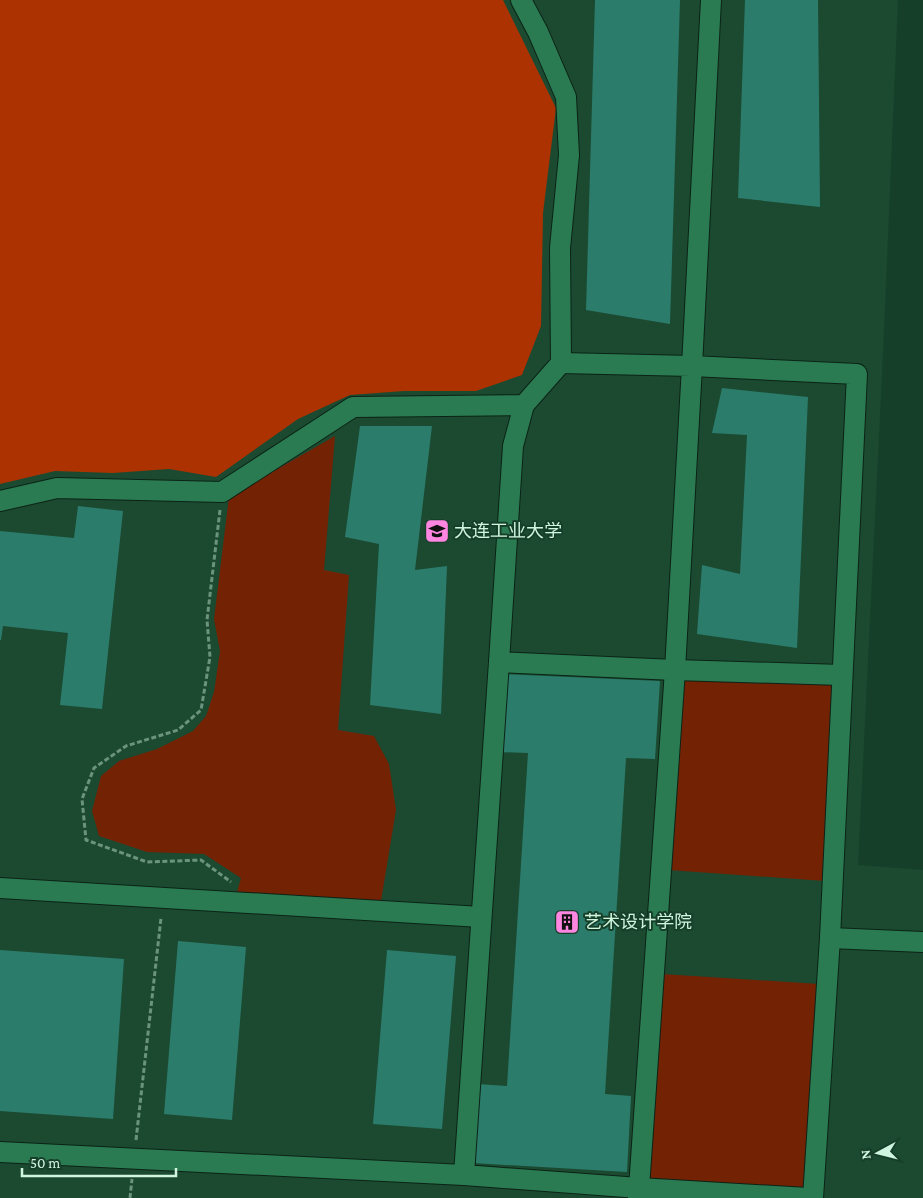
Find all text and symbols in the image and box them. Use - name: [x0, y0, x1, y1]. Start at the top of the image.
- school or university icon: 大连工业大学: [424, 518, 450, 544]
- place label: 大连工业大学: [454, 521, 562, 541]
- building icon: 艺术设计学院: [554, 909, 580, 935]
- place label: 艺术设计学院: [584, 912, 692, 932]
- north arrow: [853, 1128, 903, 1178]
- scale bar: [22, 1146, 176, 1178]
- text: N: [857, 1148, 874, 1160]
- text: 50 m: [30, 1155, 60, 1171]

